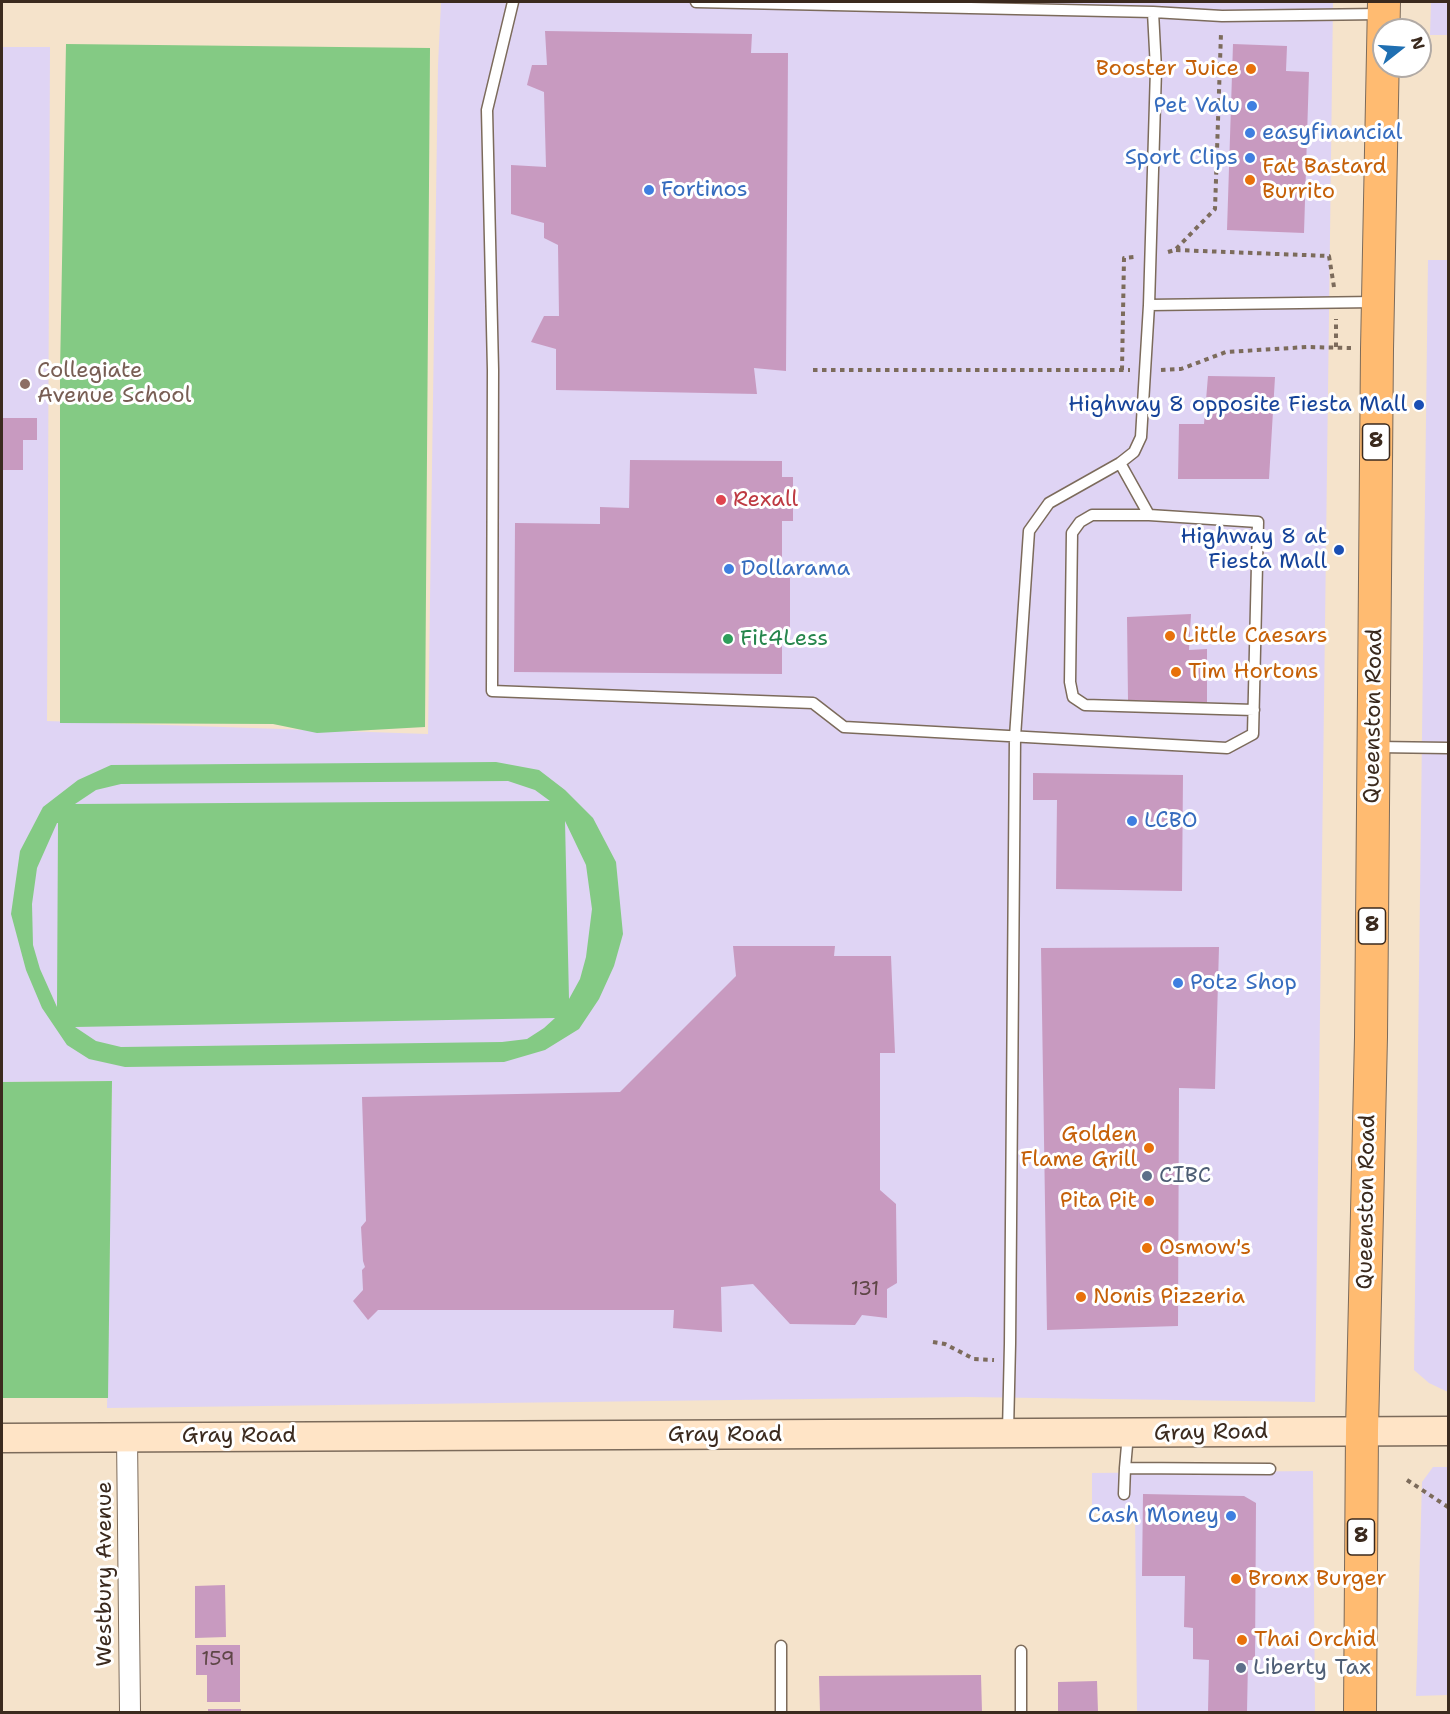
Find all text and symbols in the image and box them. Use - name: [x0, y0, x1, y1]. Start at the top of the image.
- north arrow: [1372, 18, 1432, 78]
- text: N: [1406, 34, 1430, 52]
- place label: Booster Juice: [1096, 56, 1239, 82]
- marker: Booster Juice: [1244, 62, 1258, 76]
- place label: Pet Valu: [1153, 93, 1240, 119]
- marker: Pet Valu: [1245, 99, 1259, 113]
- place label: easyfinancial: [1262, 120, 1402, 146]
- marker: easyfinancial: [1243, 126, 1257, 140]
- place label: Sport Clips: [1125, 145, 1238, 171]
- marker: Sport Clips: [1243, 151, 1257, 165]
- place label: Fat Bastard Burrito: [1262, 154, 1387, 206]
- marker: Fat Bastard Burrito: [1243, 173, 1257, 187]
- place label: Fortinos: [661, 177, 748, 203]
- marker: Fortinos: [642, 183, 656, 197]
- place label: Collegiate Avenue School: [37, 358, 191, 410]
- marker: Collegiate Avenue School: [18, 377, 32, 391]
- place label: Highway 8 opposite Fiesta Mall: [1068, 392, 1407, 418]
- marker: Highway 8 opposite Fiesta Mall: [1412, 398, 1426, 412]
- road number: 8: [1362, 424, 1390, 460]
- place label: Rexall: [733, 487, 798, 513]
- marker: Rexall: [714, 493, 728, 507]
- place label: Highway 8 at Fiesta Mall: [1180, 524, 1327, 576]
- marker: Highway 8 at Fiesta Mall: [1332, 543, 1346, 557]
- place label: Dollarama: [741, 556, 850, 582]
- marker: Dollarama: [722, 562, 736, 576]
- place label: Little Caesars: [1182, 623, 1328, 649]
- place label: Fit4Less: [740, 626, 828, 652]
- street label: Queenston Road: [1359, 628, 1389, 804]
- marker: Little Caesars: [1163, 629, 1177, 643]
- marker: Fit4Less: [721, 632, 735, 646]
- place label: Tim Hortons: [1188, 659, 1319, 685]
- marker: Tim Hortons: [1169, 665, 1183, 679]
- place label: LCBO: [1144, 808, 1198, 834]
- marker: LCBO: [1125, 814, 1139, 828]
- road number: 8: [1358, 908, 1386, 944]
- place label: Potz Shop: [1190, 970, 1297, 996]
- marker: Potz Shop: [1171, 976, 1185, 990]
- street label: Queenston Road: [1352, 1114, 1382, 1290]
- place label: Golden Flame Grill: [1020, 1122, 1137, 1174]
- marker: Golden Flame Grill: [1142, 1141, 1156, 1155]
- place label: CIBC: [1159, 1163, 1211, 1189]
- marker: CIBC: [1140, 1169, 1154, 1183]
- place label: Pita Pit: [1060, 1188, 1137, 1214]
- marker: Pita Pit: [1142, 1194, 1156, 1208]
- place label: Osmow's: [1159, 1235, 1251, 1261]
- marker: Osmow's: [1140, 1241, 1154, 1255]
- house number: 131: [851, 1278, 879, 1302]
- place label: Nonis Pizzeria: [1093, 1284, 1245, 1310]
- marker: Nonis Pizzeria: [1074, 1290, 1088, 1304]
- street label: Gray Road: [1154, 1419, 1268, 1447]
- street label: Gray Road: [668, 1422, 782, 1448]
- street label: Gray Road: [182, 1423, 296, 1449]
- street label: Westbury Avenue: [92, 1481, 118, 1667]
- place label: Cash Money: [1088, 1503, 1219, 1529]
- marker: Cash Money: [1224, 1509, 1238, 1523]
- road number: 8: [1348, 1519, 1374, 1555]
- place label: Bronx Burger: [1248, 1566, 1387, 1592]
- marker: Bronx Burger: [1229, 1572, 1243, 1586]
- place label: Thai Orchid: [1254, 1627, 1376, 1653]
- marker: Thai Orchid: [1235, 1633, 1249, 1647]
- house number: 159: [201, 1648, 235, 1672]
- place label: Liberty Tax: [1253, 1655, 1371, 1681]
- marker: Liberty Tax: [1234, 1661, 1248, 1675]

